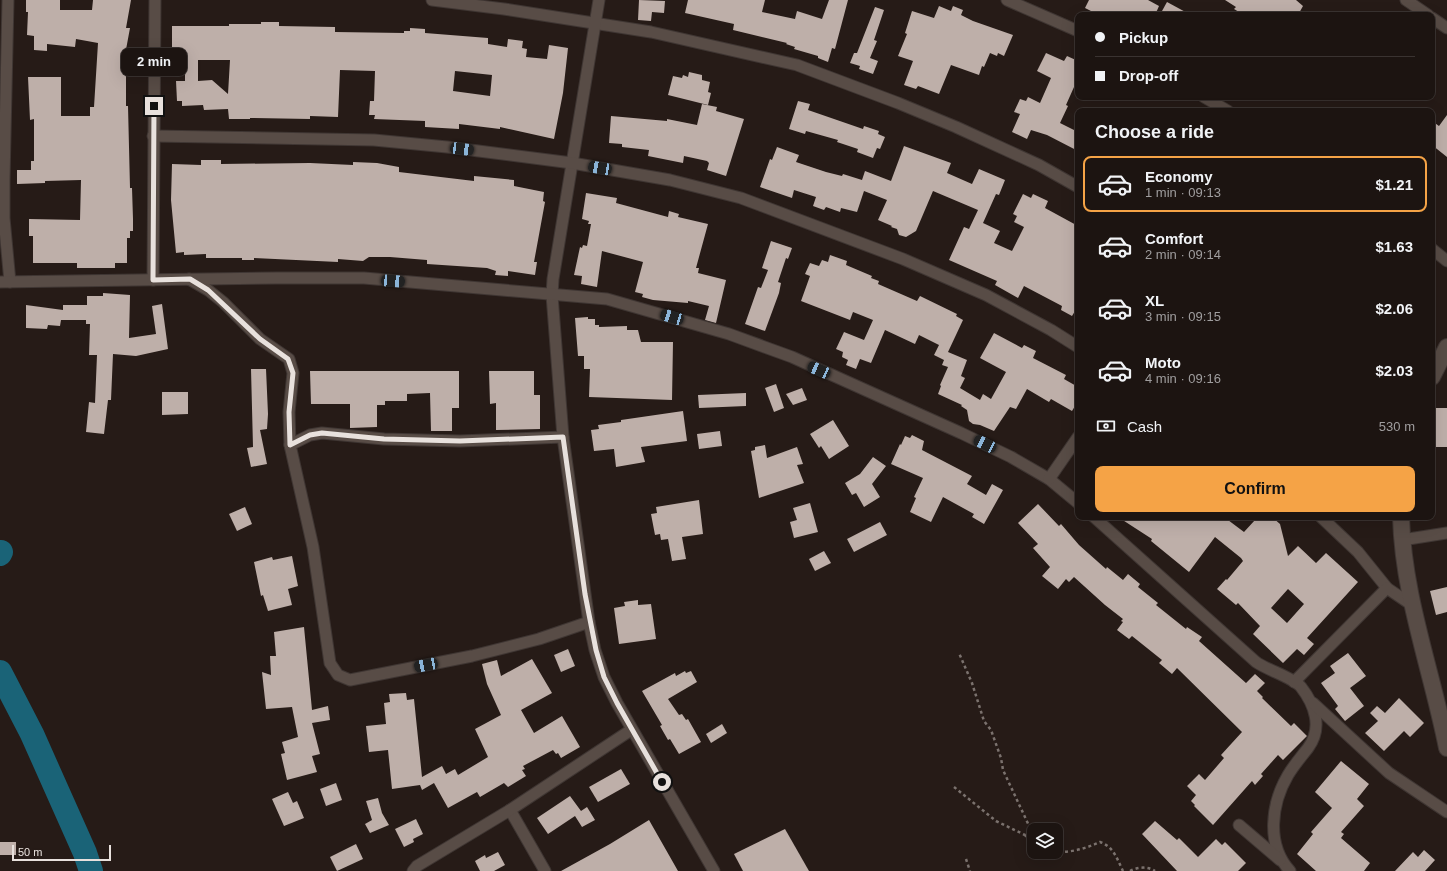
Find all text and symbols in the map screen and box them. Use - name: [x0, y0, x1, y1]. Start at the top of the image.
- text: Pickup: [1119, 29, 1168, 46]
- callout: 2 min: [121, 48, 187, 76]
- text: 2 min: [137, 54, 171, 69]
- text: Drop-off: [1119, 67, 1178, 84]
- route end: [145, 97, 163, 115]
- text: Choose a ride: [1095, 122, 1214, 142]
- car: [449, 142, 475, 156]
- car: [587, 160, 613, 176]
- icon: car: [1097, 166, 1133, 202]
- text: Economy: [1145, 168, 1213, 185]
- text: $1.21: [1375, 176, 1413, 193]
- text: 1 min · 09:13: [1145, 185, 1221, 200]
- icon: car: [1097, 228, 1133, 264]
- text: Comfort: [1145, 230, 1203, 247]
- text: $1.63: [1375, 238, 1413, 255]
- text: 2 min · 09:14: [1145, 247, 1221, 262]
- car: [381, 274, 405, 288]
- icon: car: [1097, 290, 1133, 326]
- text: XL: [1145, 292, 1164, 309]
- text: $2.06: [1375, 300, 1413, 317]
- car: [659, 308, 685, 326]
- text: 3 min · 09:15: [1145, 309, 1221, 324]
- icon: car: [1097, 352, 1133, 388]
- text: Moto: [1145, 354, 1181, 371]
- car: [806, 360, 832, 380]
- text: $2.03: [1375, 362, 1413, 379]
- text: 4 min · 09:16: [1145, 371, 1221, 386]
- icon: cash: [1095, 415, 1117, 437]
- text: Cash: [1127, 418, 1162, 435]
- text: 530 m: [1379, 419, 1415, 434]
- car: [972, 433, 998, 455]
- button: Confirm: [1095, 466, 1415, 512]
- car: [413, 657, 439, 673]
- route start: [653, 773, 671, 791]
- map controls: [1027, 823, 1063, 859]
- button: layers: [1027, 823, 1063, 859]
- scale bar: [12, 843, 111, 862]
- text: 50 m: [18, 846, 42, 858]

